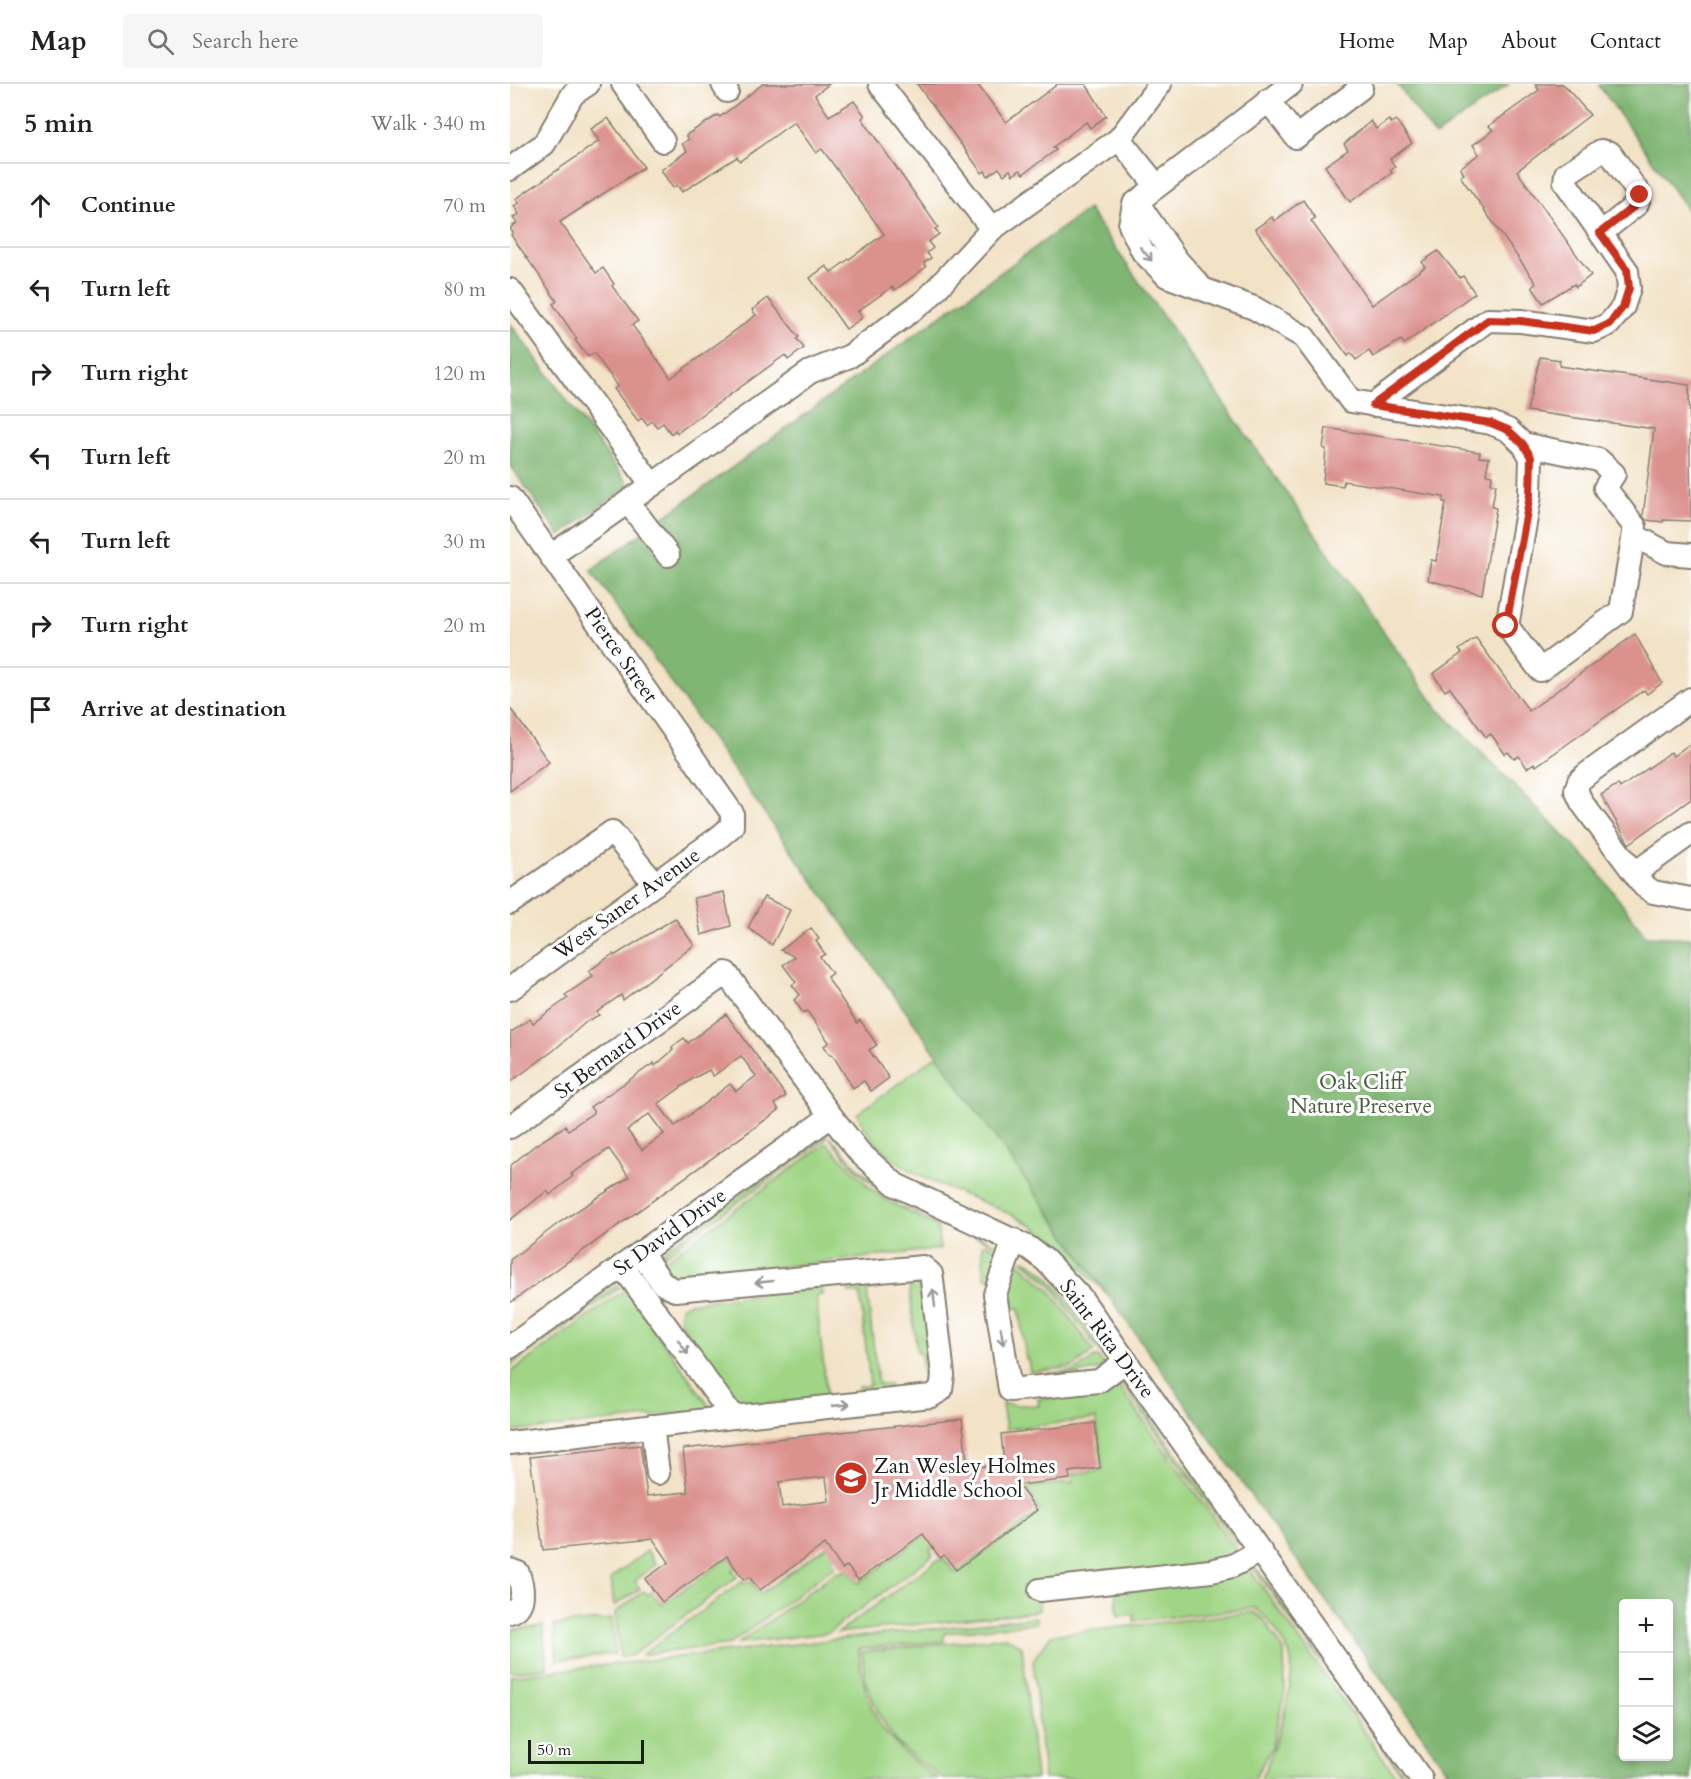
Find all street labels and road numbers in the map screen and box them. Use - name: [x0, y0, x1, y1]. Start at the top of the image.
- street label: Pierce Street: [577, 601, 665, 709]
- street label: West Saner Avenue: [547, 841, 706, 968]
- street label: St Bernard Drive: [549, 994, 687, 1106]
- street label: St David Drive: [608, 1181, 732, 1283]
- street label: Saint Rita Drive: [1053, 1273, 1161, 1405]

